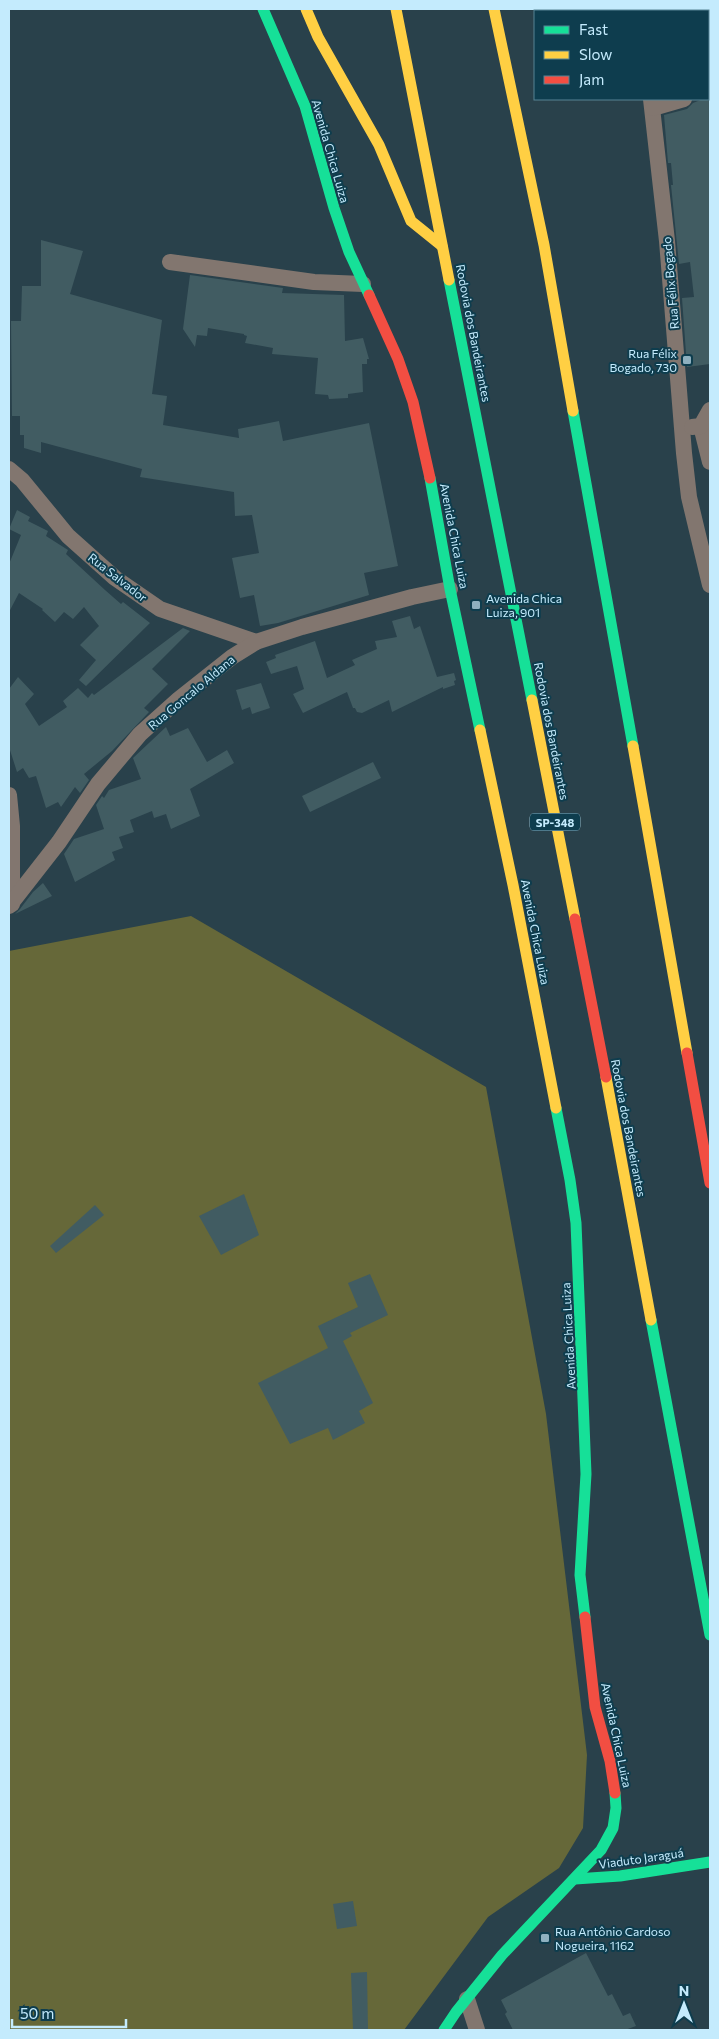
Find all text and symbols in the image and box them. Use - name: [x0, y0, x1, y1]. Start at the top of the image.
- legend: [534, 10, 709, 100]
- text: Fast: [579, 20, 608, 38]
- text: Slow: [579, 45, 612, 63]
- text: Jam: [579, 70, 604, 88]
- street label: Avenida Chica Luiza: [310, 98, 352, 204]
- street label: Rua Félix Bogado: [659, 236, 681, 330]
- street label: Rodovia dos Bandeirantes: [454, 263, 494, 403]
- place label: Rua Félix Bogado, 730: [610, 346, 678, 374]
- marker: Rua Félix Bogado, 730: [681, 354, 693, 366]
- street label: Avenida Chica Luiza: [438, 482, 472, 590]
- street label: Rua Salvador: [86, 550, 150, 604]
- place label: Avenida Chica Luiza, 901: [486, 591, 562, 619]
- marker: Avenida Chica Luiza, 901: [470, 599, 482, 611]
- street label: Rua Goncalo Aldana: [145, 652, 237, 732]
- street label: Rodovia dos Bandeirantes: [532, 661, 572, 801]
- road number: SP-348: [530, 814, 580, 830]
- street label: Avenida Chica Luiza: [519, 878, 553, 986]
- street label: Rodovia dos Bandeirantes: [609, 1058, 649, 1198]
- street label: Avenida Chica Luiza: [558, 1282, 578, 1390]
- street label: Avenida Chica Luiza: [599, 1681, 635, 1789]
- street label: Viaduto Jaraguá: [598, 1845, 685, 1872]
- place label: Rua Antônio Cardoso Nogueira, 1162: [555, 1924, 671, 1952]
- marker: Rua Antônio Cardoso Nogueira, 1162: [539, 1932, 551, 1944]
- north arrow: [659, 1979, 709, 2029]
- text: N: [679, 1982, 689, 1999]
- scale bar: [12, 1996, 126, 2028]
- text: 50 m: [20, 2004, 54, 2022]

